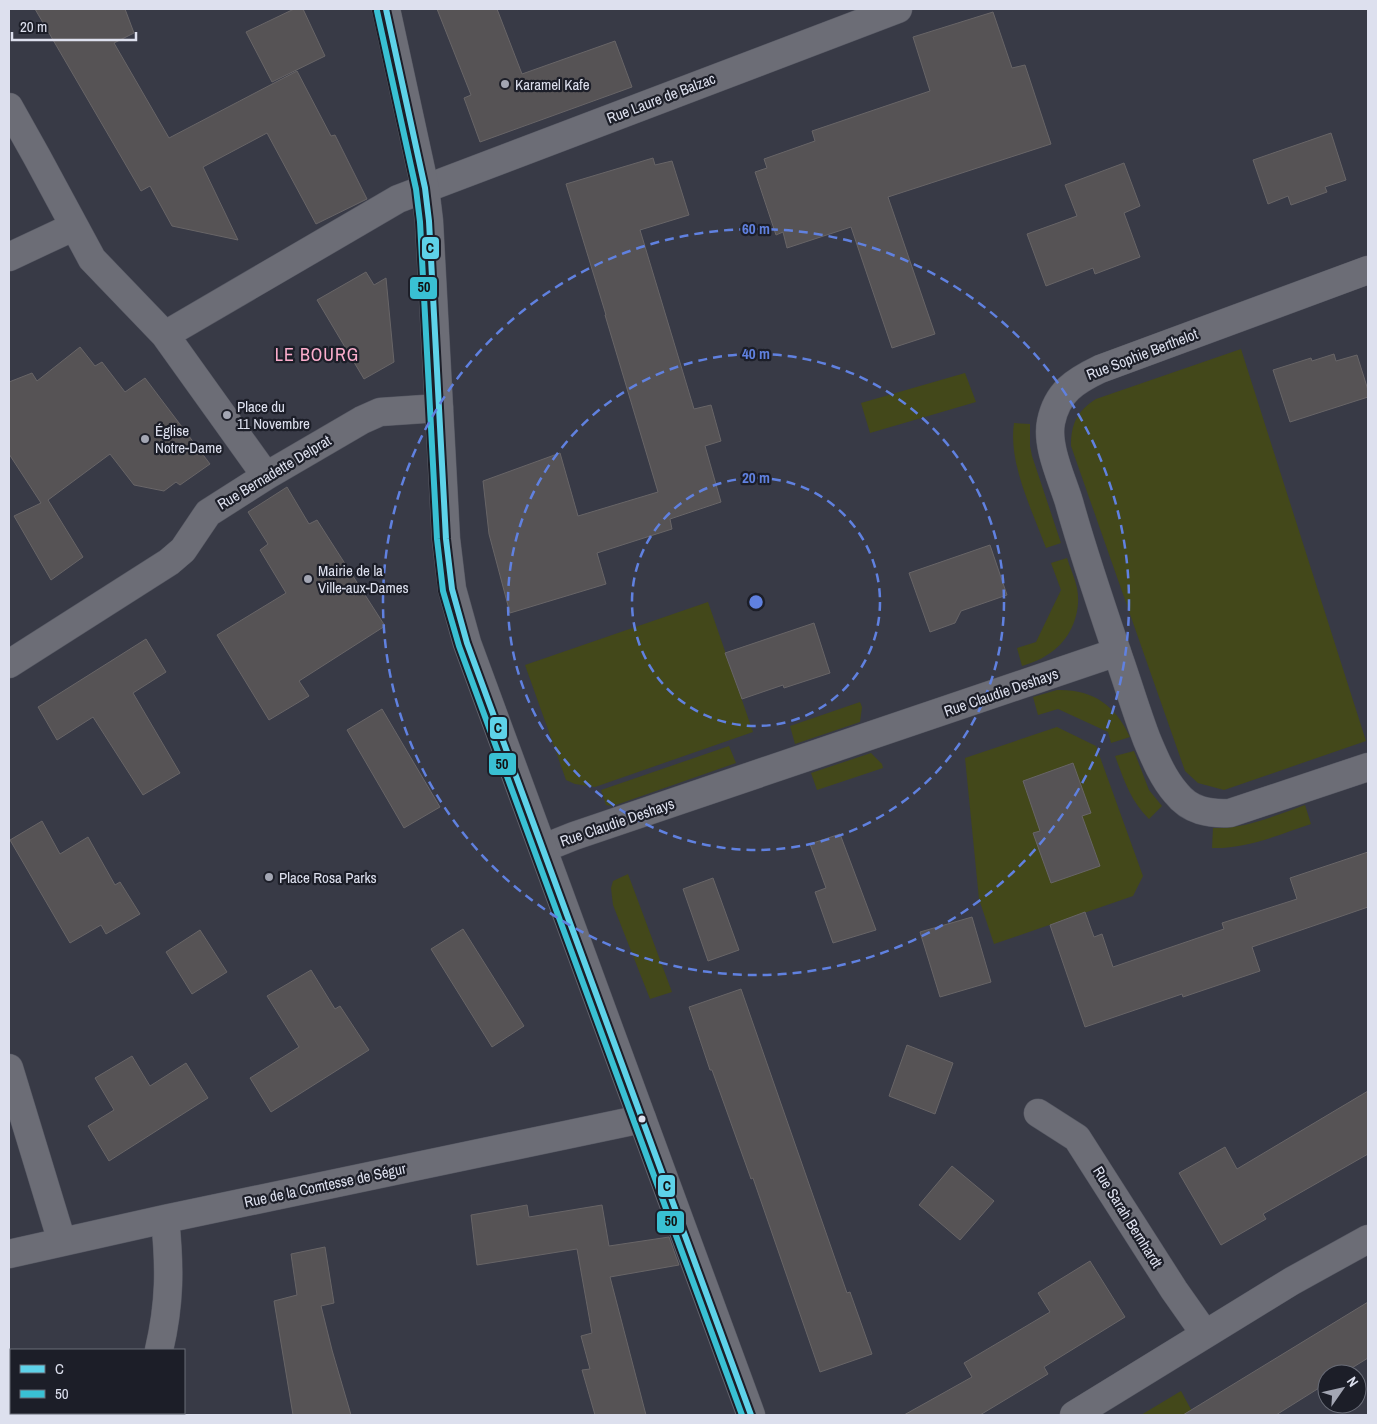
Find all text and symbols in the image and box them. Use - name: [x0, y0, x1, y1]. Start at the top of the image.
- scale bar: [12, 10, 136, 42]
- text: 20 m: [20, 16, 47, 37]
- street label: Rue Laure de Balzac: [604, 68, 718, 128]
- place label: Karamel Kafe: [515, 74, 590, 95]
- marker: Karamel Kafe: [499, 78, 511, 90]
- text: 60 m: [742, 218, 770, 239]
- line badge: C: [421, 236, 440, 260]
- text: C: [426, 239, 434, 257]
- line badge: 50: [409, 276, 438, 300]
- text: 50: [418, 278, 430, 296]
- street label: Rue Sophie Berthelot: [1083, 323, 1201, 385]
- district label: LE BOURG: [275, 342, 359, 367]
- text: 40 m: [742, 343, 770, 364]
- place label: Place du 11 Novembre: [237, 396, 310, 434]
- marker: Place du 11 Novembre: [221, 409, 233, 421]
- place label: Église Notre-Dame: [155, 420, 222, 458]
- street label: Rue Bernadette Delprat: [213, 429, 335, 514]
- marker: Église Notre-Dame: [139, 433, 151, 445]
- text: 20 m: [742, 467, 770, 488]
- place label: Mairie de la Ville-aux-Dames: [318, 560, 409, 598]
- marker: Mairie de la Ville-aux-Dames: [302, 573, 314, 585]
- centre of rings: [747, 593, 765, 611]
- street label: Rue Claudie Deshays: [941, 663, 1061, 721]
- line badge: C: [489, 716, 508, 740]
- text: C: [494, 719, 502, 737]
- line badge: 50: [488, 752, 517, 776]
- text: 50: [496, 755, 508, 773]
- street label: Rue Claudie Deshays: [557, 793, 677, 851]
- place label: Place Rosa Parks: [279, 867, 377, 888]
- marker: Place Rosa Parks: [263, 871, 275, 883]
- unlabelled marker: [637, 1114, 647, 1124]
- street label: Rue de la Comtesse de Ségur: [242, 1158, 408, 1212]
- street label: Rue Sarah Bernhardt: [1088, 1162, 1168, 1272]
- line badge: C: [657, 1174, 676, 1198]
- text: C: [663, 1177, 671, 1195]
- line badge: 50: [656, 1210, 685, 1234]
- text: 50: [665, 1212, 677, 1230]
- legend: [10, 1349, 185, 1414]
- text: C: [55, 1358, 64, 1379]
- north arrow: [1317, 1364, 1367, 1414]
- text: N: [1343, 1373, 1363, 1390]
- text: 50: [55, 1383, 69, 1404]

